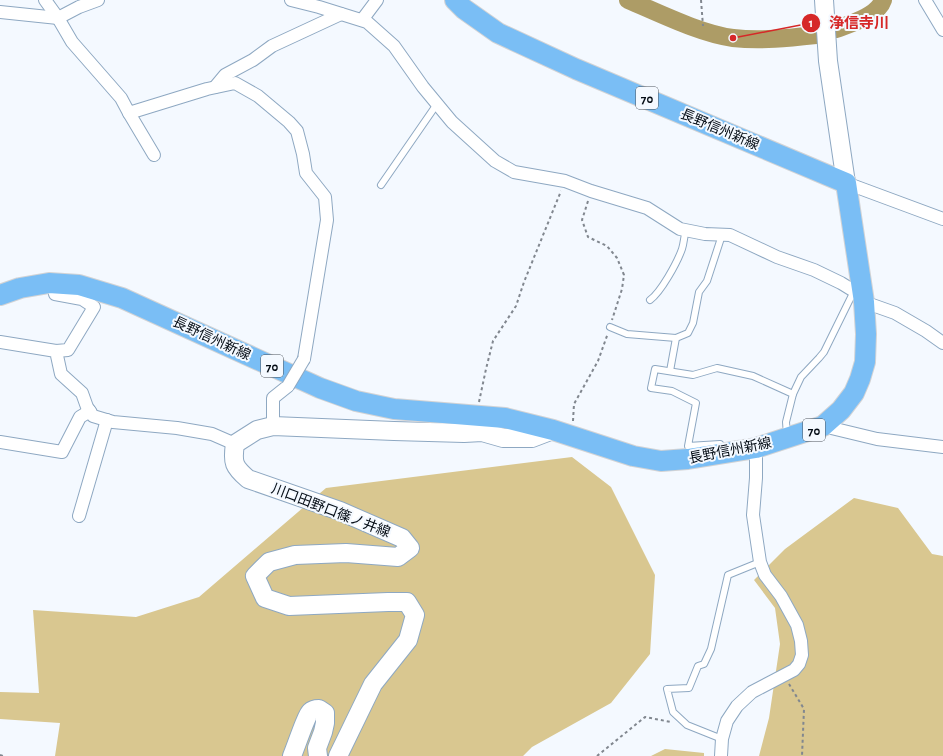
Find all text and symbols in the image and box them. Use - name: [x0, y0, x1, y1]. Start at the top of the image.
- callout: 浄信寺川: [801, 10, 897, 37]
- text: 浄信寺川: [829, 15, 889, 31]
- text: 1: [809, 17, 813, 29]
- road number: 70: [636, 87, 658, 109]
- street label: 長野信州新線: [678, 105, 762, 153]
- street label: 長野信州新線: [171, 313, 253, 363]
- road number: 70: [261, 355, 283, 377]
- road number: 70: [803, 419, 825, 441]
- street label: 長野信州新線: [687, 434, 773, 466]
- street label: 川口田野口篠ノ井線: [269, 480, 393, 540]

